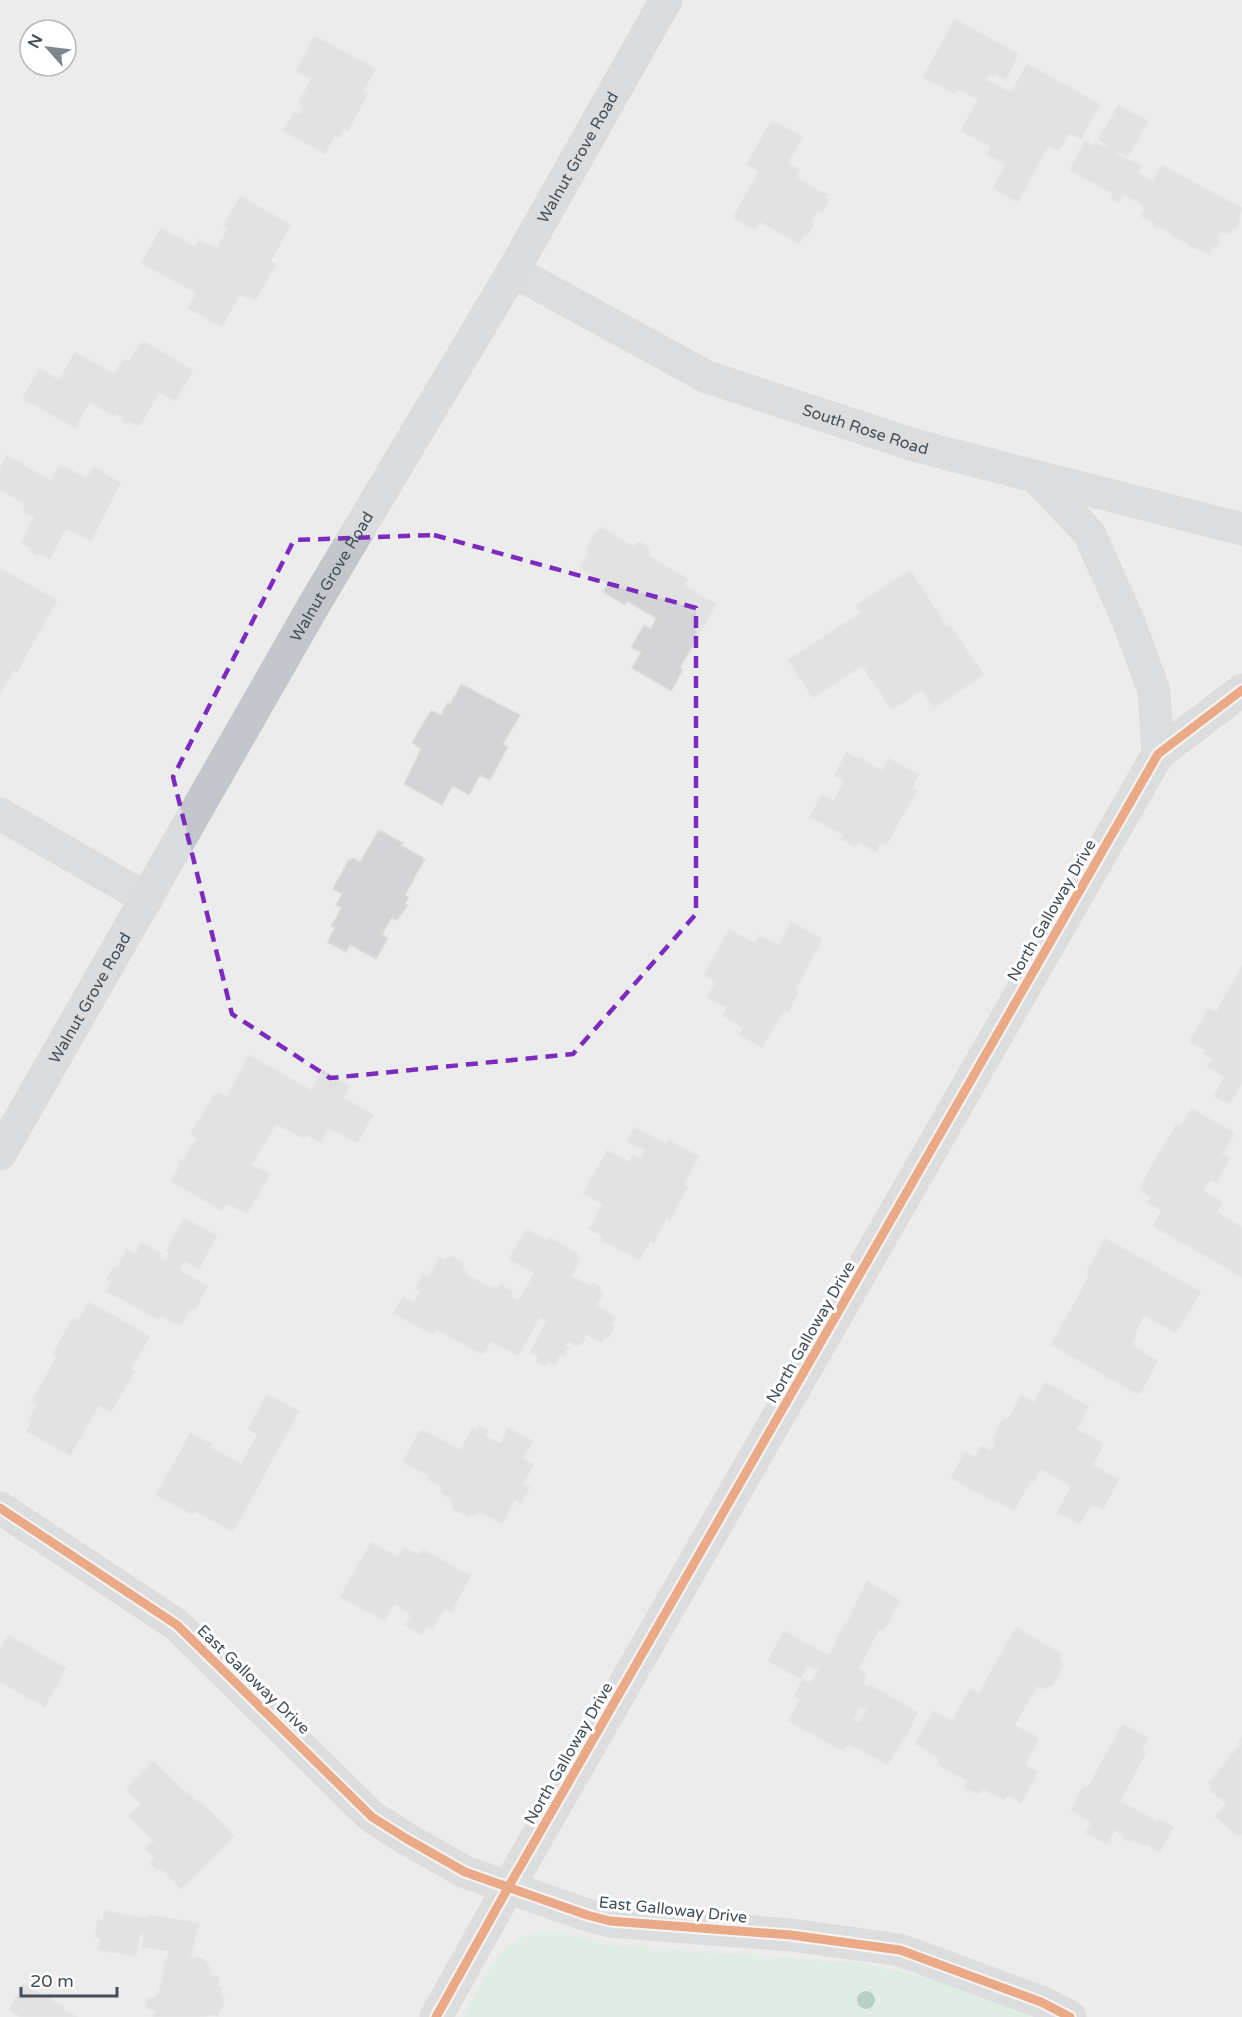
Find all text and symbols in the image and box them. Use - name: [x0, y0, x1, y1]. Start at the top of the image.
- north arrow: [18, 18, 78, 78]
- text: N: [24, 31, 47, 52]
- street label: Walnut Grove Road: [533, 88, 623, 227]
- street label: South Rose Road: [800, 400, 931, 460]
- street label: Walnut Grove Road: [286, 508, 378, 645]
- street label: North Galloway Drive: [1003, 836, 1101, 985]
- street label: Walnut Grove Road: [45, 929, 136, 1067]
- street label: North Galloway Drive: [762, 1258, 860, 1407]
- street label: East Galloway Drive: [193, 1621, 314, 1739]
- street label: North Galloway Drive: [520, 1679, 618, 1828]
- street label: East Galloway Drive: [598, 1892, 748, 1928]
- scale bar: [21, 1960, 117, 1998]
- text: 20 m: [30, 1970, 74, 1992]

